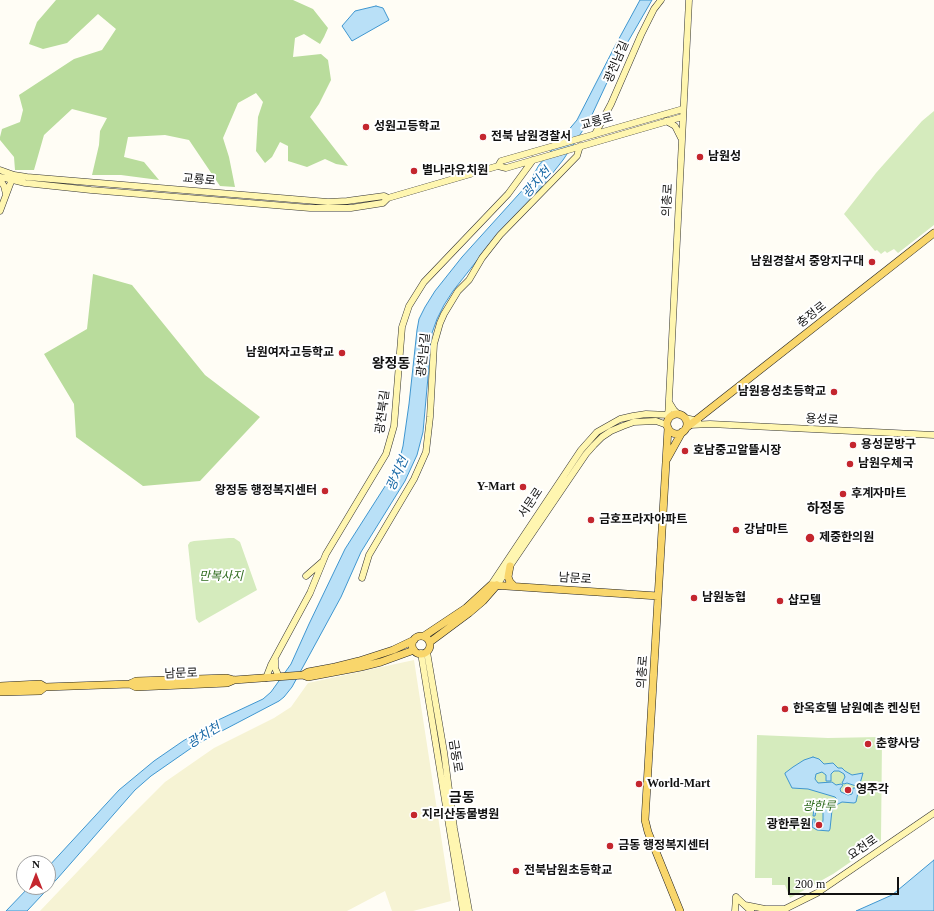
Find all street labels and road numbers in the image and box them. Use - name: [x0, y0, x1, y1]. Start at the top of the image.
- street label: 광천남길: [602, 39, 632, 85]
- street label: 교룡로: [579, 111, 615, 133]
- street label: 교룡로: [182, 171, 216, 189]
- street label: 의총로: [660, 183, 676, 217]
- street label: 충정로: [795, 299, 829, 331]
- street label: 광천남길: [415, 332, 433, 378]
- street label: 광천북길: [373, 389, 393, 435]
- street label: 용성로: [805, 412, 839, 428]
- street label: 서문로: [516, 485, 546, 521]
- street label: 남문로: [558, 571, 592, 587]
- street label: 의총로: [635, 655, 651, 689]
- street label: 남문로: [164, 666, 198, 682]
- street label: 금동로: [445, 739, 465, 773]
- street label: 요천로: [845, 833, 881, 863]

